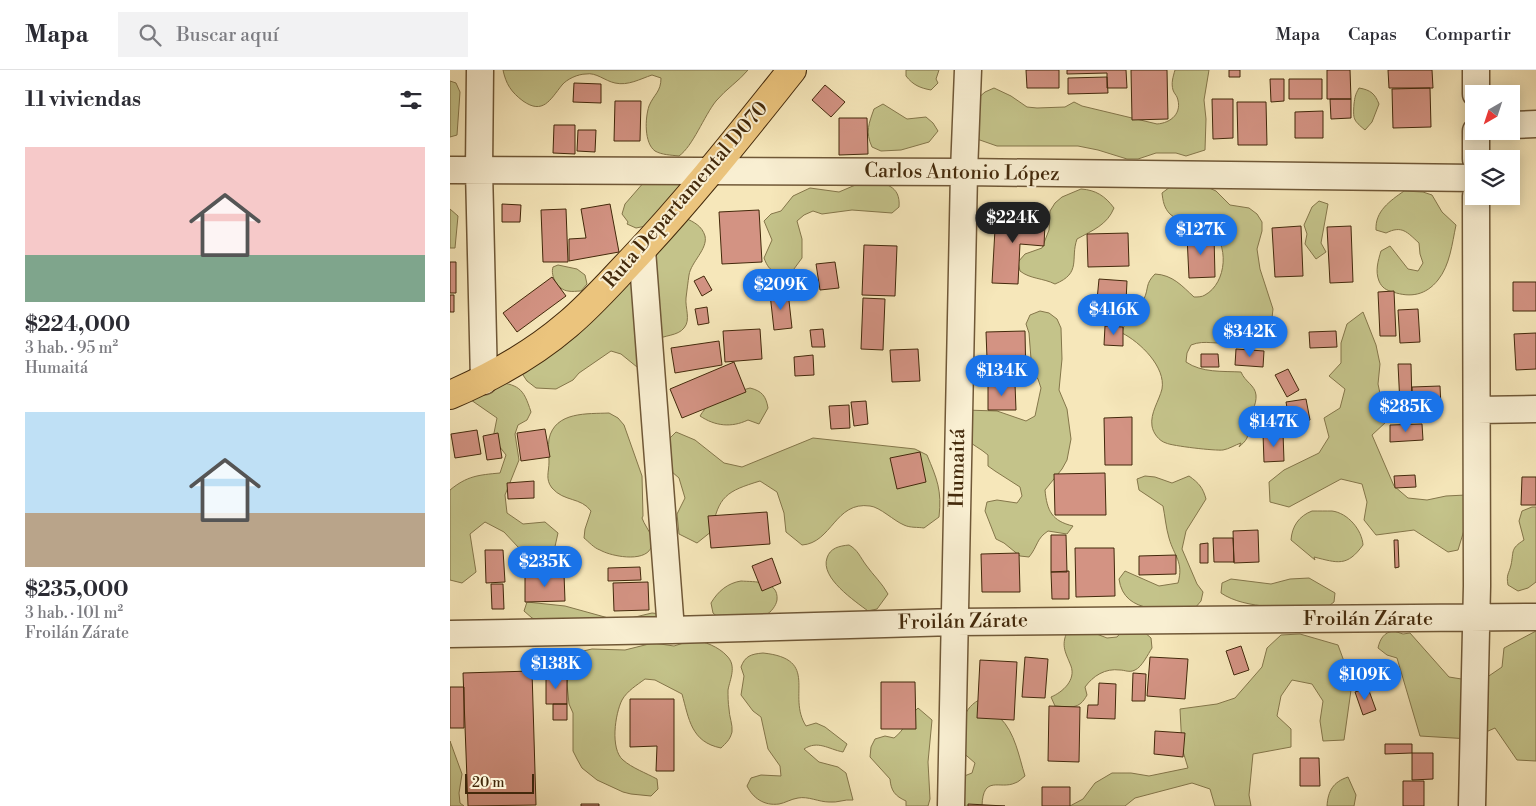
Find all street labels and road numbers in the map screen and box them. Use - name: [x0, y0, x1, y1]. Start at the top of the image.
- street label: Ruta Departamental D070: [598, 96, 774, 294]
- street label: Carlos Antonio López: [864, 159, 1060, 187]
- street label: Humaitá: [945, 427, 971, 508]
- street label: Froilán Zárate: [1303, 607, 1433, 632]
- street label: Froilán Zárate: [898, 608, 1028, 636]

